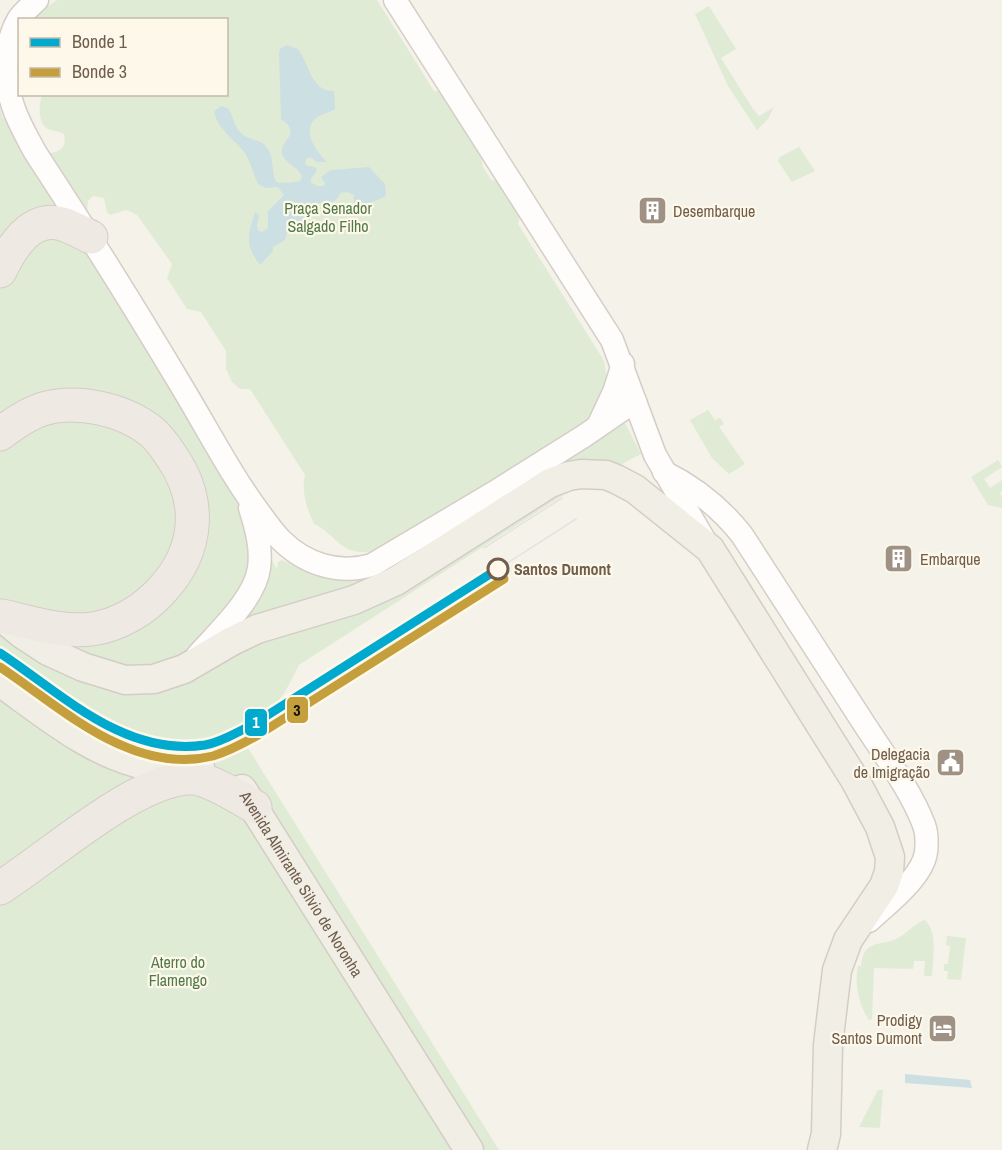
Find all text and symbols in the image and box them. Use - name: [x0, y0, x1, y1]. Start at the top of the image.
- legend: [18, 18, 228, 96]
- text: Bonde 1: [72, 29, 128, 54]
- text: Bonde 3: [72, 59, 127, 84]
- building icon: Desembarque: [636, 195, 668, 227]
- park label: Praça Senador Salgado Filho: [284, 197, 372, 237]
- place label: Desembarque: [673, 200, 755, 222]
- building icon: Embarque: [883, 543, 915, 575]
- place label: Embarque: [920, 548, 981, 570]
- marker: Santos Dumont: [487, 558, 509, 580]
- place label: Santos Dumont: [514, 558, 612, 580]
- line badge: 3: [286, 696, 309, 724]
- text: 3: [293, 699, 301, 721]
- line badge: 1: [244, 708, 268, 737]
- text: 1: [252, 711, 260, 733]
- place label: Delegacia de Imigração: [853, 743, 931, 783]
- public building icon: Delegacia de Imigração: [935, 747, 967, 779]
- street label: Avenida Almirante Silvio de Noronha: [234, 786, 369, 982]
- park label: Aterro do Flamengo: [149, 951, 207, 991]
- place label: Prodigy Santos Dumont: [832, 1009, 922, 1049]
- hotel icon: Prodigy Santos Dumont: [927, 1013, 959, 1045]

